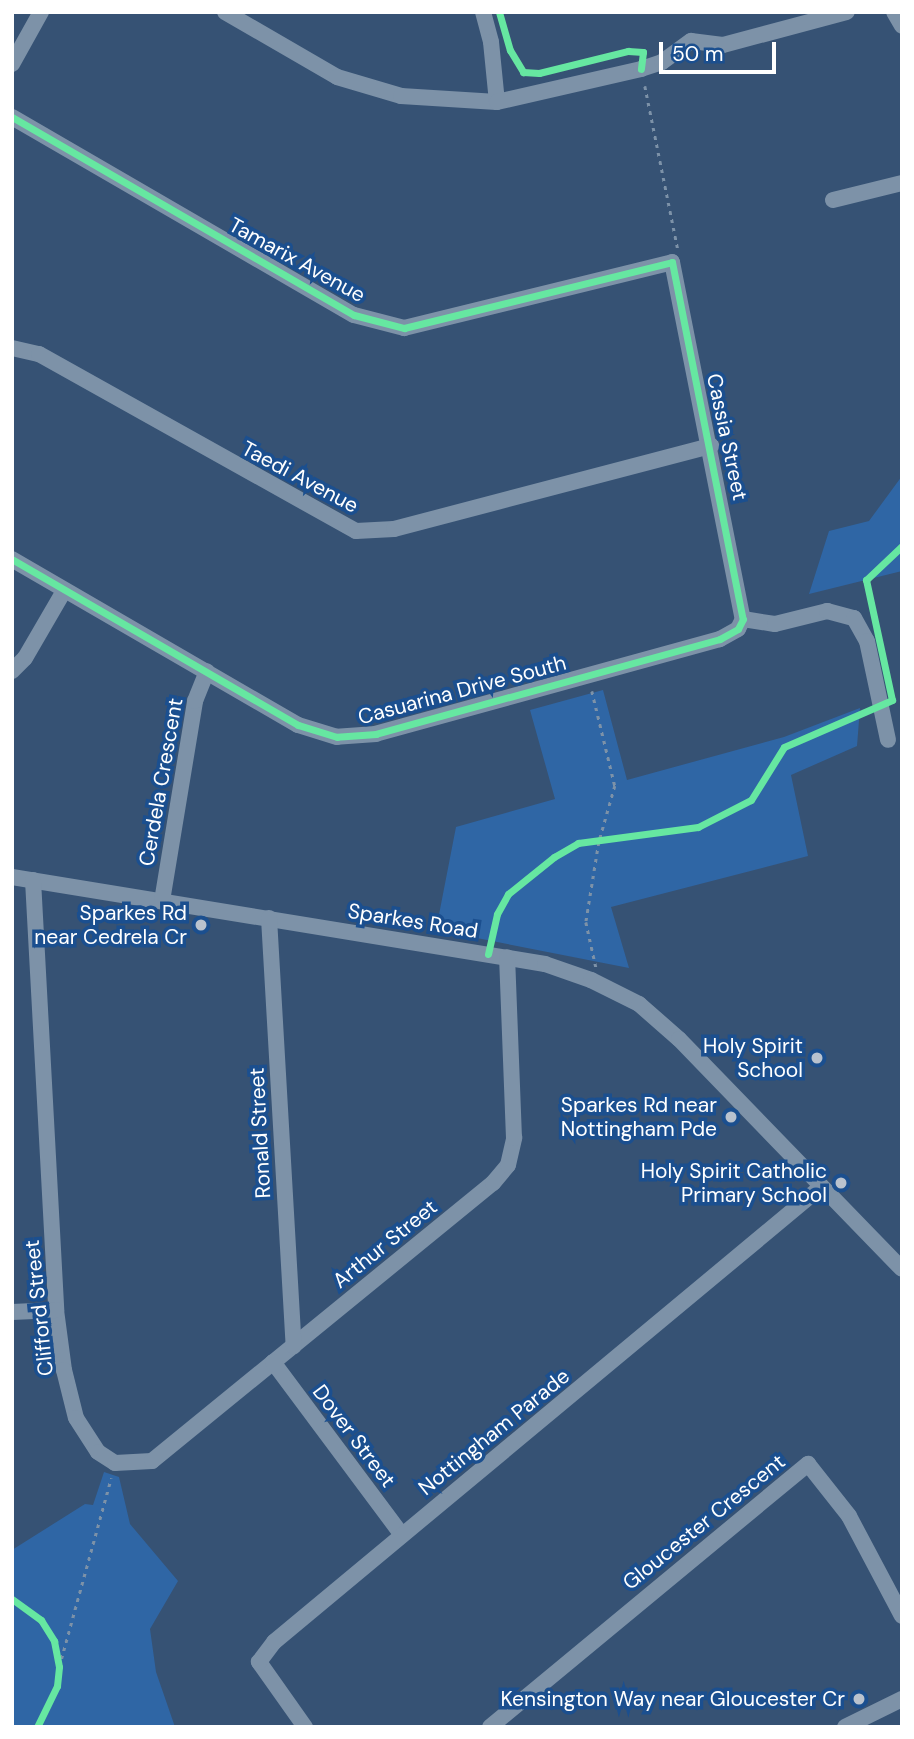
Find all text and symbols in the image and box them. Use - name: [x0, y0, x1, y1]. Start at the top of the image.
- scale bar: [662, 28, 779, 72]
- text: 50 m: [672, 40, 723, 68]
- street label: Tamarix Avenue: [224, 212, 370, 308]
- street label: Cassia Street: [701, 371, 753, 503]
- street label: Taedi Avenue: [237, 436, 363, 518]
- street label: Casuarina Drive South: [355, 650, 569, 730]
- street label: Cerdela Crescent: [134, 696, 188, 868]
- street label: Sparkes Road: [346, 898, 480, 944]
- place label: Sparkes Rd near Cedrela Cr: [34, 900, 187, 950]
- marker: Sparkes Rd near Cedrela Cr: [193, 917, 209, 933]
- place label: Holy Spirit School: [703, 1033, 803, 1083]
- marker: Holy Spirit School: [809, 1050, 825, 1066]
- street label: Ronald Street: [244, 1067, 276, 1199]
- place label: Sparkes Rd near Nottingham Pde: [561, 1092, 717, 1142]
- marker: Sparkes Rd near Nottingham Pde: [723, 1109, 739, 1125]
- place label: Holy Spirit Catholic Primary School: [641, 1158, 827, 1208]
- marker: Holy Spirit Catholic Primary School: [833, 1175, 849, 1191]
- street label: Arthur Street: [328, 1194, 442, 1294]
- street label: Clifford Street: [19, 1239, 59, 1377]
- street label: Nottingham Parade: [413, 1363, 575, 1501]
- street label: Dover Street: [307, 1380, 401, 1492]
- street label: Gloucester Crescent: [618, 1449, 790, 1595]
- place label: Kensington Way near Gloucester Cr: [500, 1686, 845, 1712]
- marker: Kensington Way near Gloucester Cr: [851, 1691, 867, 1707]

